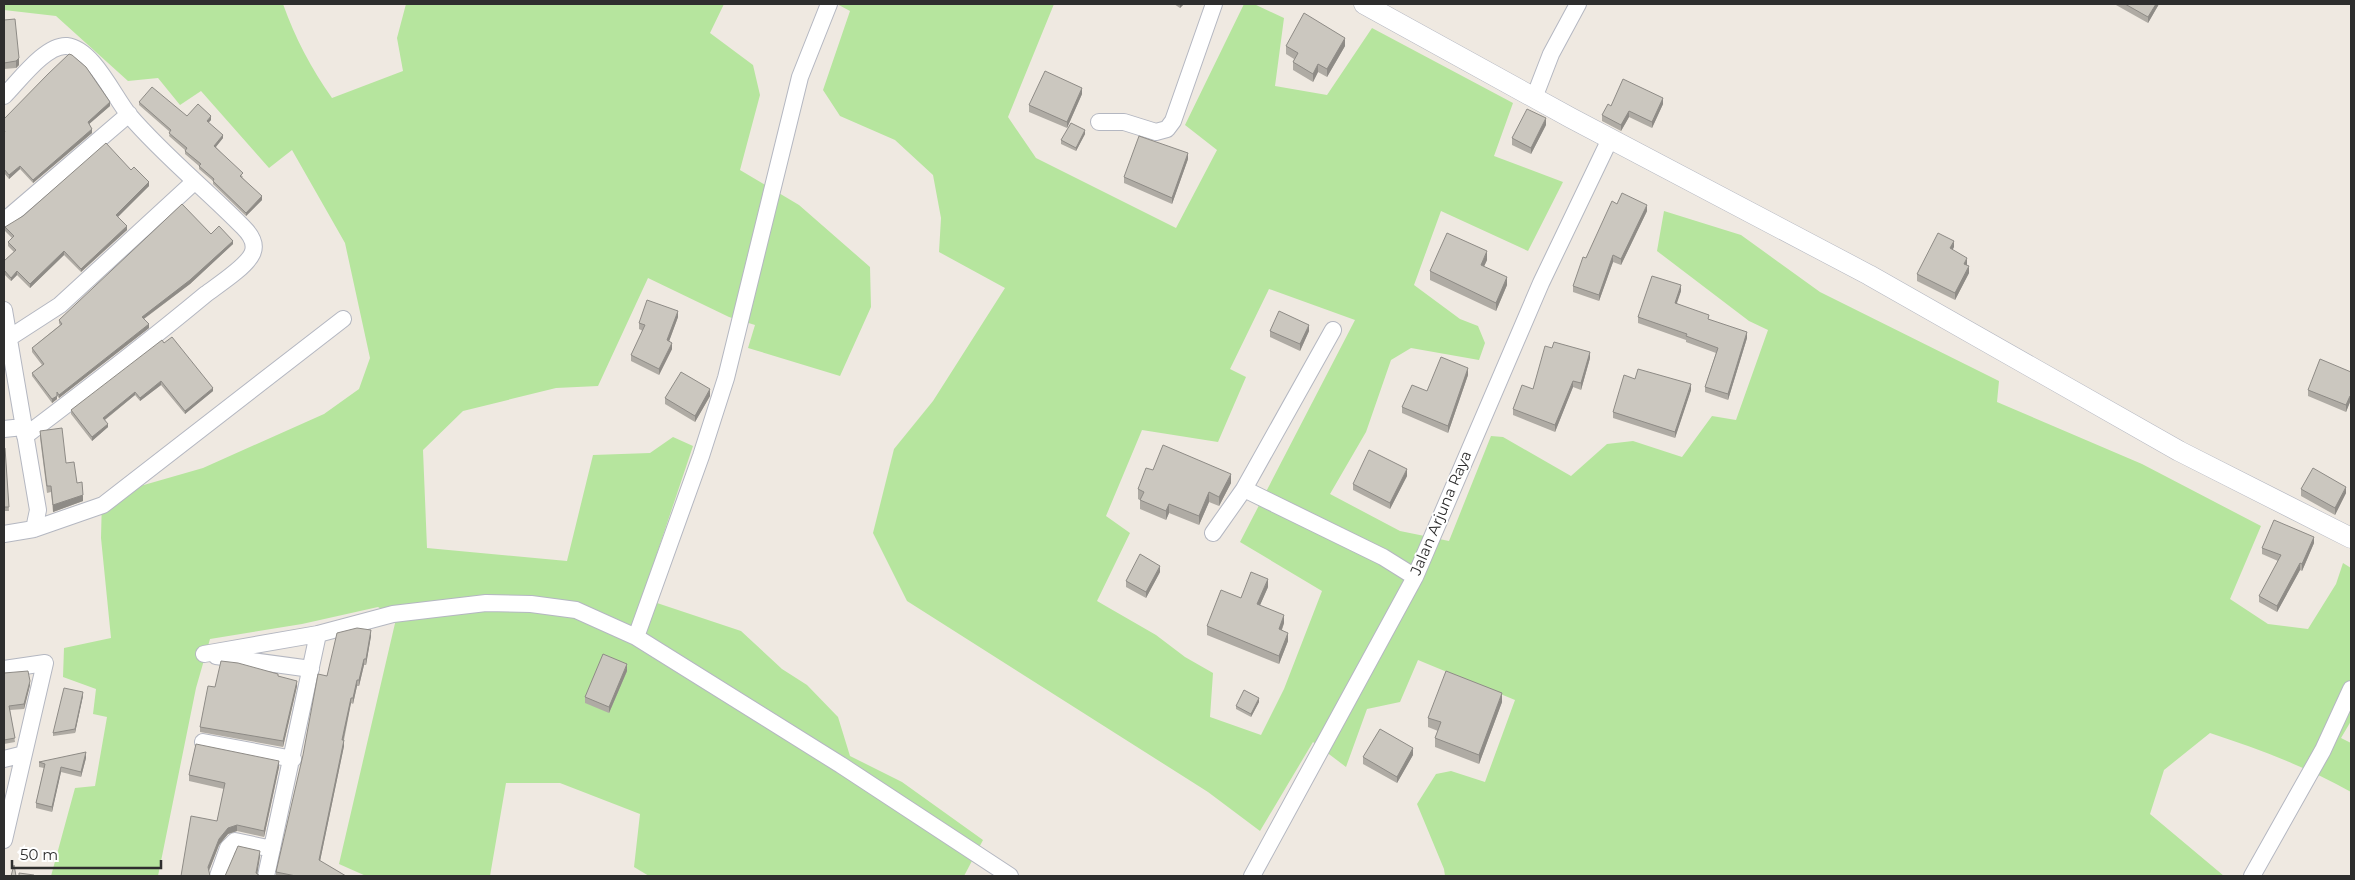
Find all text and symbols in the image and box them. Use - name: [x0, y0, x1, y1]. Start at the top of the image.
- street label: Jalan Arjuna Raya: [1405, 448, 1475, 579]
- scale bar: [12, 838, 161, 870]
- text: 50 m: [20, 845, 58, 864]

